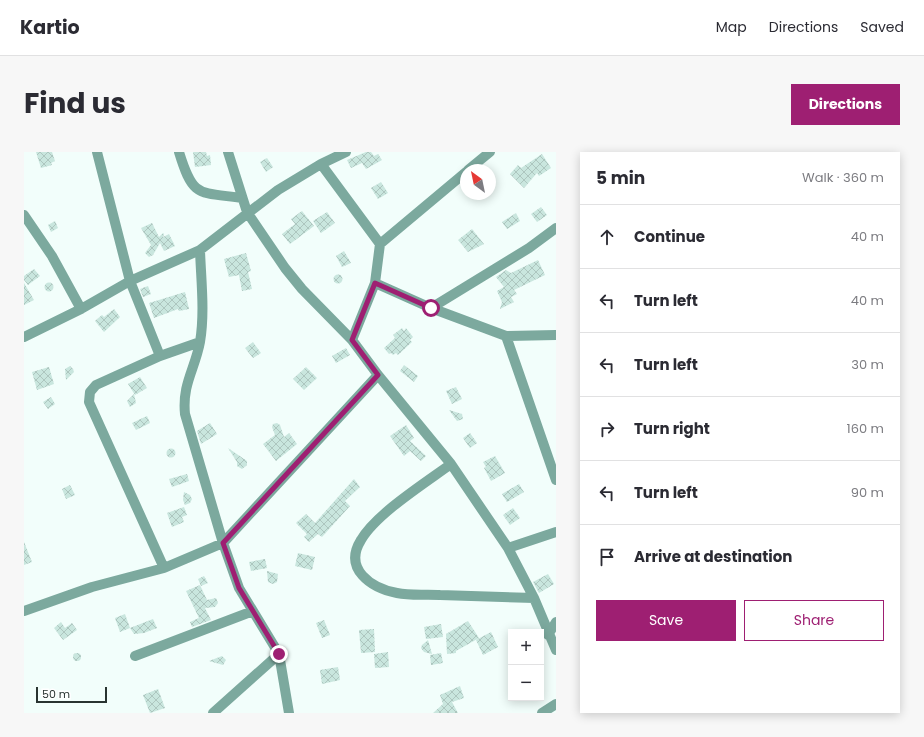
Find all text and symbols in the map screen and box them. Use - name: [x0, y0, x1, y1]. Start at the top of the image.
- text: Kartio: [20, 14, 80, 41]
- text: Map: [716, 17, 747, 37]
- text: Directions: [769, 17, 838, 37]
- text: Saved: [860, 17, 904, 37]
- text: Find us: [24, 84, 126, 123]
- button: Directions: [791, 84, 900, 125]
- north arrow: [460, 164, 496, 200]
- text: 5 min: [596, 166, 645, 190]
- text: Walk · 360 m: [802, 168, 884, 187]
- icon: ahead: [596, 226, 618, 248]
- text: Continue: [634, 226, 705, 247]
- text: 40 m: [851, 227, 884, 246]
- icon: left: [596, 290, 618, 312]
- text: Turn left: [634, 290, 698, 311]
- text: 40 m: [851, 291, 884, 310]
- route start: [422, 299, 440, 317]
- icon: left: [596, 354, 618, 376]
- text: Turn left: [634, 354, 698, 375]
- text: 30 m: [851, 355, 884, 374]
- icon: right: [596, 418, 618, 440]
- text: Turn right: [634, 418, 710, 439]
- text: 160 m: [847, 419, 884, 438]
- icon: left: [596, 482, 618, 504]
- text: Turn left: [634, 482, 698, 503]
- text: 90 m: [851, 483, 884, 502]
- icon: arrive: [596, 546, 618, 568]
- text: Arrive at destination: [634, 546, 792, 567]
- button: Save: [596, 600, 736, 641]
- button: Share: [744, 600, 884, 641]
- map controls: [508, 629, 544, 701]
- button: +: [508, 629, 544, 665]
- route end: [270, 645, 288, 663]
- button: −: [508, 665, 544, 701]
- scale bar: [36, 685, 107, 704]
- text: 50 m: [42, 686, 70, 702]

